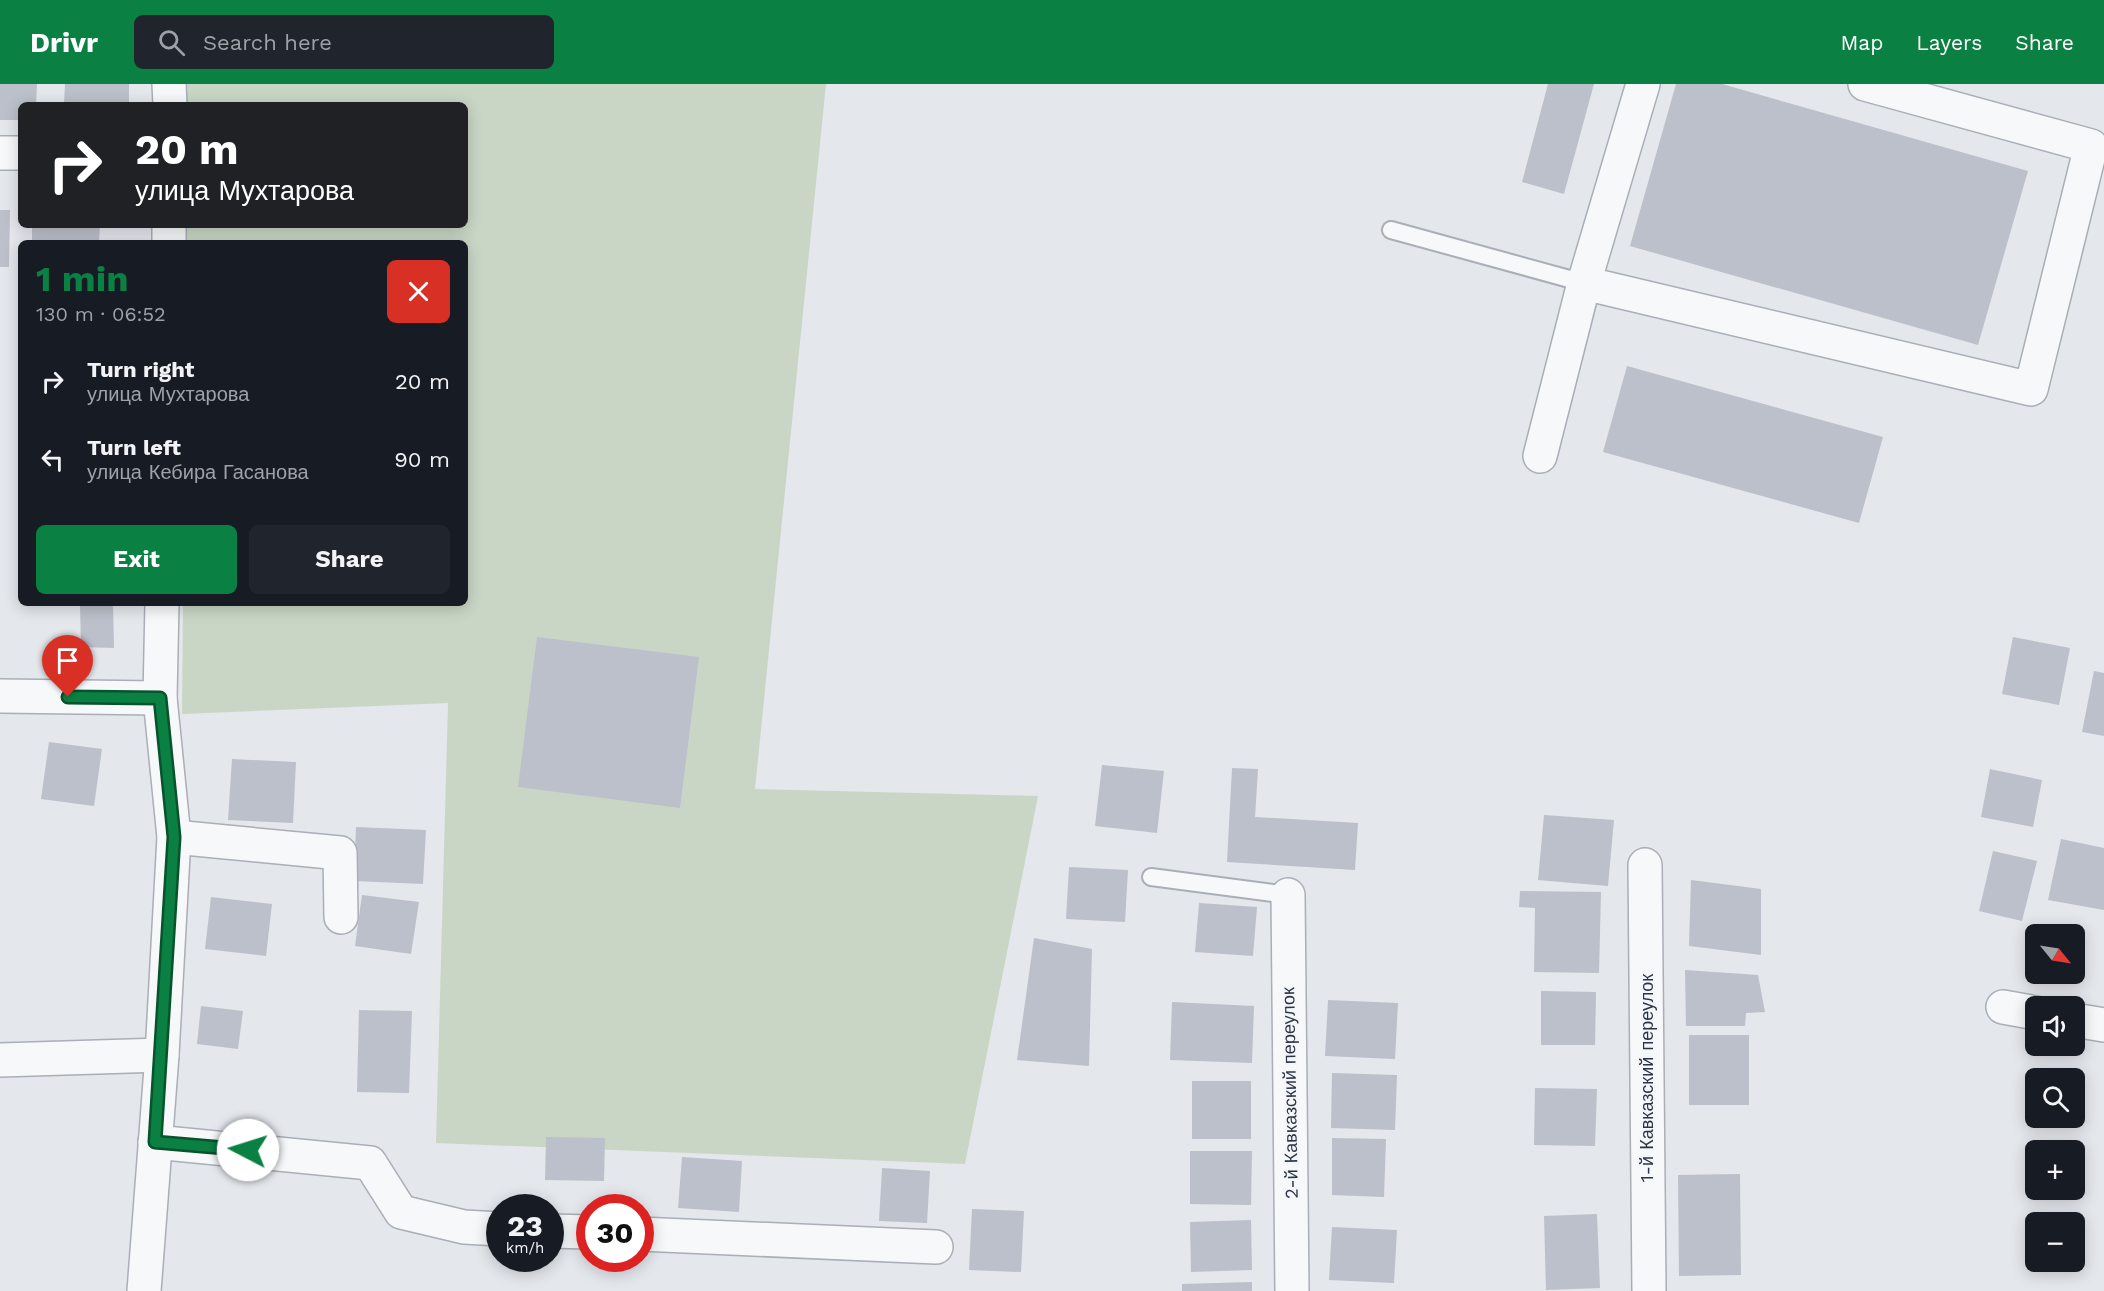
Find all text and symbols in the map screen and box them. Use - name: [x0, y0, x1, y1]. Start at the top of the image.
- search box: [134, 15, 554, 69]
- text: Drivr: [30, 26, 98, 59]
- icon: search: [155, 26, 188, 59]
- text: Search here: [203, 30, 332, 55]
- text: Map: [1840, 30, 1883, 55]
- text: Layers: [1916, 30, 1982, 55]
- text: Share: [2015, 30, 2074, 55]
- text: 20 m: [135, 125, 239, 174]
- icon: right: [36, 126, 114, 204]
- text: улица Мухтарова: [135, 175, 354, 207]
- text: 1 min: [36, 258, 128, 300]
- button: close: [387, 260, 450, 323]
- text: 130 m · 06:52: [36, 302, 166, 326]
- text: Turn right: [87, 357, 194, 382]
- icon: right: [36, 365, 69, 398]
- text: 20 m: [395, 369, 450, 394]
- text: улица Мухтарова: [87, 382, 249, 406]
- text: Turn left: [87, 435, 181, 460]
- icon: left: [36, 443, 69, 476]
- text: 90 m: [394, 447, 450, 472]
- text: улица Кебира Гасанова: [87, 460, 309, 484]
- button: Exit: [36, 525, 237, 594]
- button: Share: [249, 525, 450, 594]
- pin: [42, 635, 93, 697]
- icon: arrive: [51, 644, 84, 677]
- north arrow: [2025, 924, 2085, 984]
- map controls: [2025, 924, 2085, 1272]
- street label: 1-й Кавказский переулок: [1636, 974, 1657, 1182]
- street label: 2-й Кавказский переулок: [1277, 987, 1302, 1199]
- button: sound: [2025, 996, 2085, 1056]
- button: search: [2025, 1068, 2085, 1128]
- position arrow: [216, 1118, 280, 1182]
- button: +: [2025, 1140, 2085, 1200]
- speed limit sign: 30: [576, 1194, 654, 1272]
- text: 23: [507, 1208, 543, 1243]
- button: −: [2025, 1212, 2085, 1272]
- text: km/h: [506, 1239, 544, 1257]

